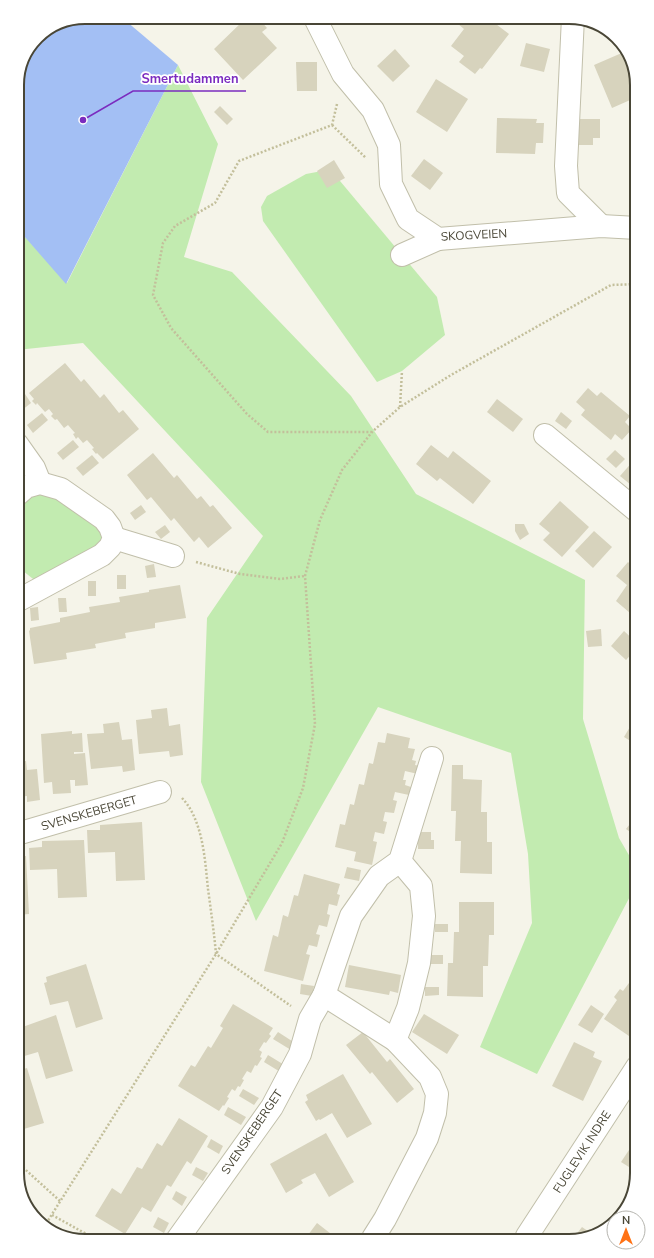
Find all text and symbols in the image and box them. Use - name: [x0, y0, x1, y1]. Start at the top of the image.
- callout: Smertudammen: [133, 66, 246, 91]
- text: Smertudammen: [142, 70, 239, 88]
- street label: SKOGVEIEN: [440, 225, 508, 245]
- street label: SVENSKEBERGET: [39, 791, 140, 834]
- street label: SVENSKEBERGET: [218, 1086, 287, 1178]
- street label: FUGLEVIK INDRE: [549, 1108, 615, 1196]
- north arrow: [606, 1210, 646, 1250]
- text: N: [622, 1213, 630, 1228]

